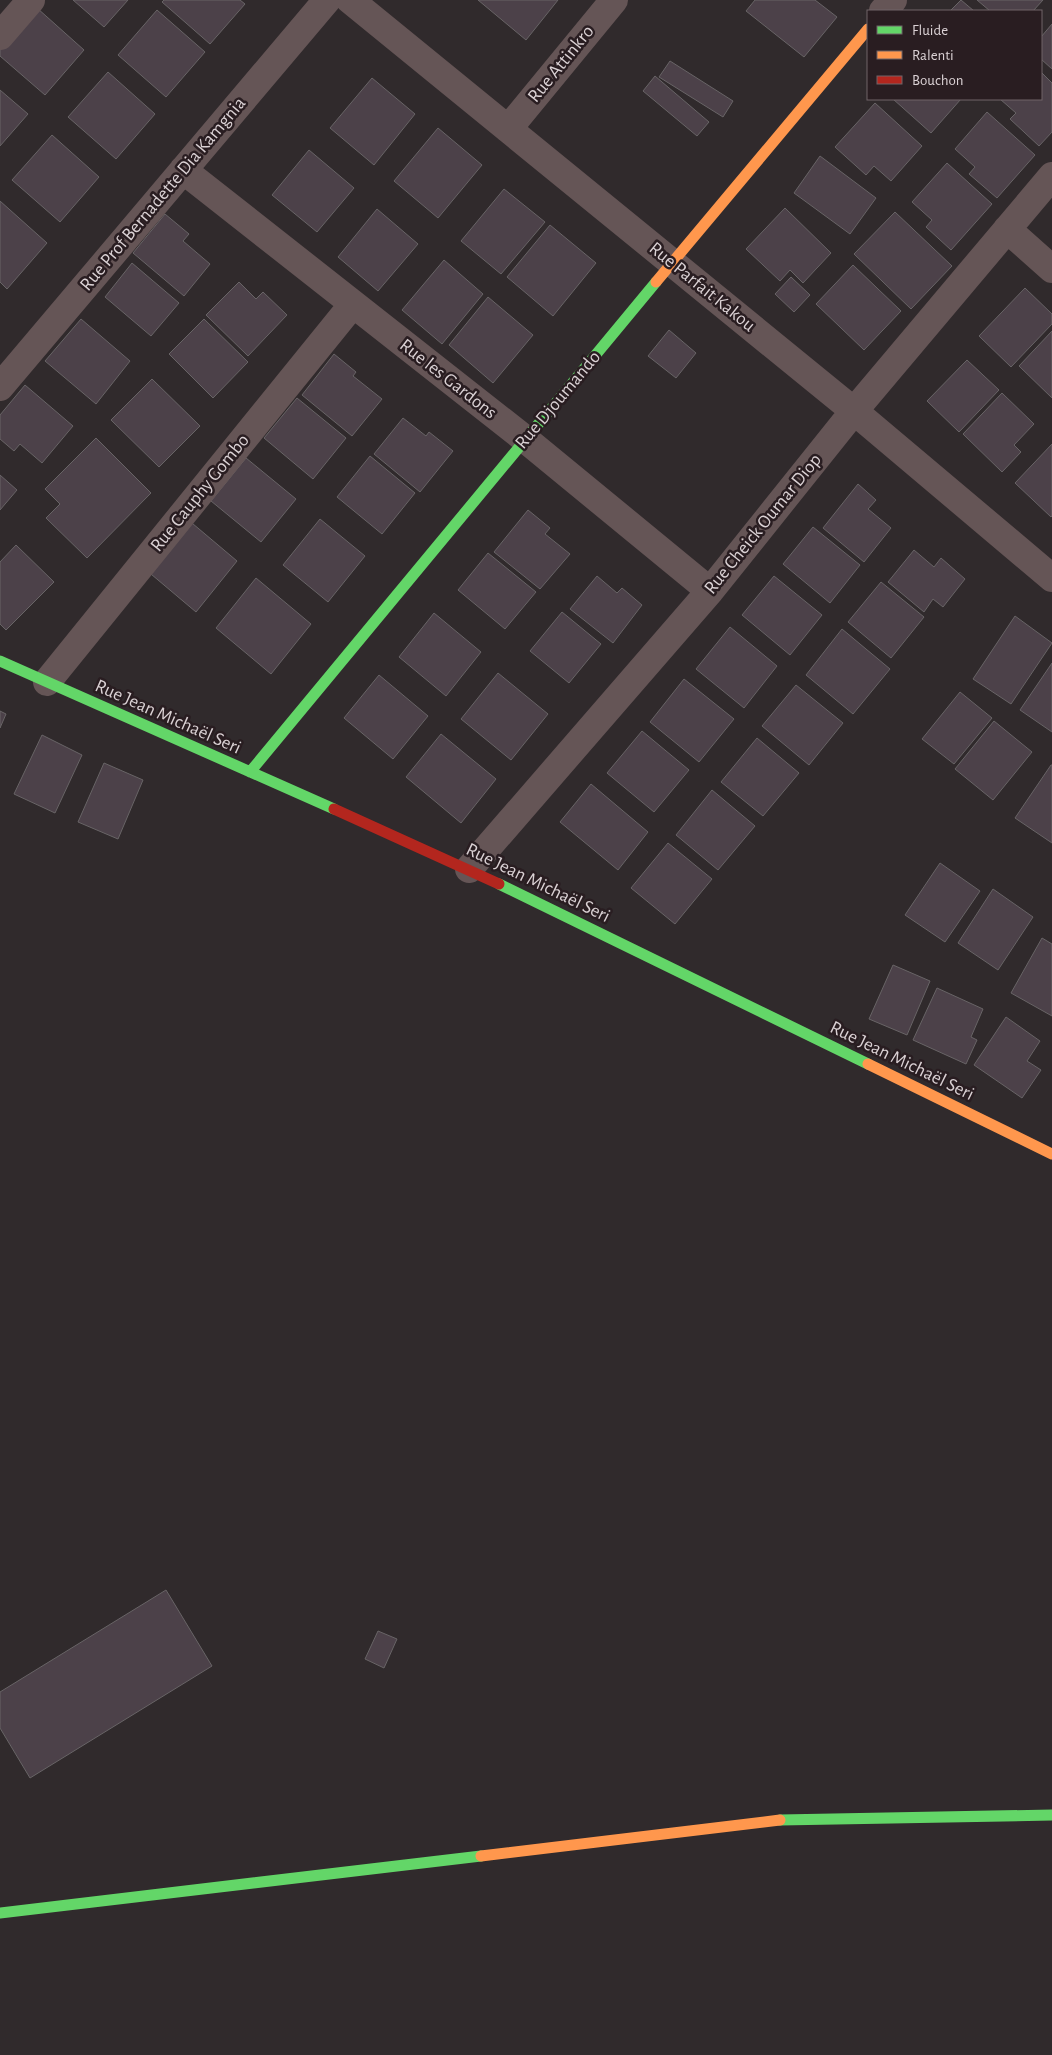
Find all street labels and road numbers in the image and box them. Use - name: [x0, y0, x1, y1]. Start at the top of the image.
- street label: Rue Attinkro: [524, 22, 598, 106]
- street label: Rue Prof Bernadette Dia Kamgnia: [77, 93, 250, 294]
- street label: Rue Parfait Kakou: [645, 239, 759, 336]
- street label: Rue les Gardons: [396, 335, 500, 423]
- street label: Rue Djoumando: [512, 347, 604, 453]
- street label: Rue Cauphy Gombo: [147, 431, 253, 555]
- street label: Rue Cheick Oumar Diop: [701, 450, 825, 598]
- street label: Rue Jean Michaël Seri: [92, 676, 244, 758]
- street label: Rue Jean Michaël Seri: [463, 840, 613, 926]
- street label: Rue Jean Michaël Seri: [827, 1018, 977, 1104]

